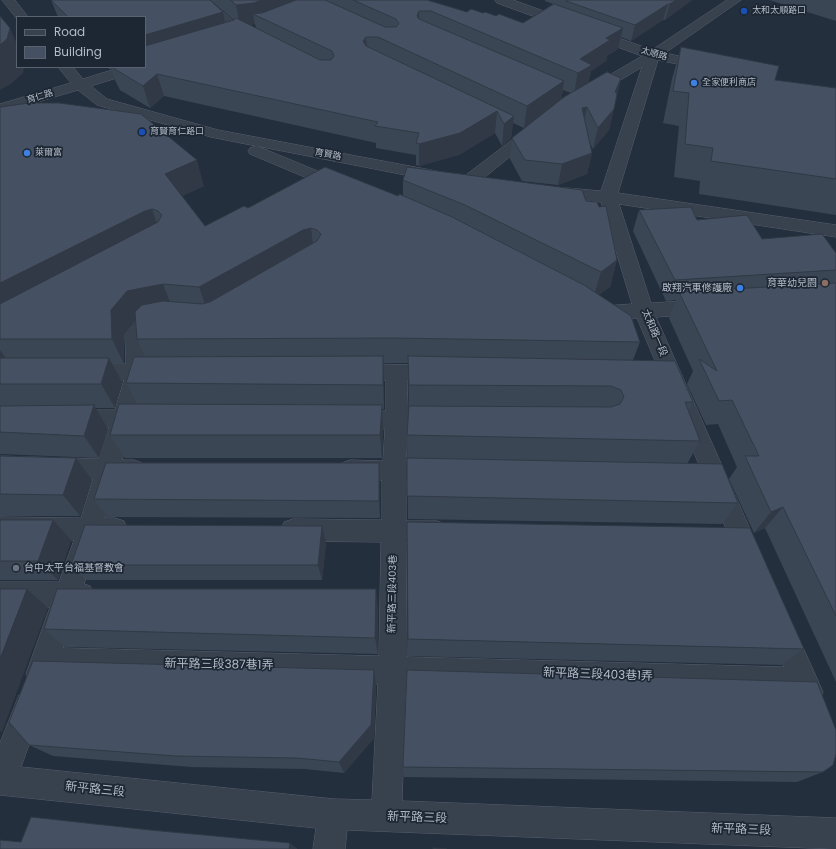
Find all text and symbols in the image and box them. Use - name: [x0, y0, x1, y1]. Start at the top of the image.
- marker: 太和太順路口: [739, 6, 749, 16]
- place label: 太和太順路口: [752, 6, 806, 16]
- legend: [16, 16, 146, 68]
- text: Road: [54, 23, 85, 40]
- text: Building: [54, 43, 102, 60]
- street label: 太順路: [640, 45, 668, 63]
- marker: 全家便利商店: [689, 78, 699, 88]
- place label: 全家便利商店: [702, 78, 756, 88]
- street label: 育仁路: [26, 88, 54, 106]
- marker: 育賢育仁路口: [137, 127, 147, 137]
- place label: 育賢育仁路口: [150, 127, 204, 137]
- street label: 育賢路: [314, 147, 342, 163]
- marker: 萊爾富: [22, 148, 32, 158]
- place label: 萊爾富: [35, 148, 62, 158]
- place label: 育華幼兒園: [767, 277, 817, 289]
- marker: 育華幼兒園: [820, 278, 830, 288]
- place label: 啟翔汽車修護廠: [662, 282, 732, 294]
- marker: 啟翔汽車修護廠: [735, 283, 745, 293]
- street label: 太和路一段: [639, 308, 669, 358]
- street label: 新平路三段403巷: [386, 555, 400, 633]
- place label: 台中太平台福基督教會: [24, 562, 124, 574]
- marker: 台中太平台福基督教會: [11, 563, 21, 573]
- street label: 新平路三段387巷1弄: [164, 657, 274, 673]
- street label: 新平路三段403巷1弄: [543, 666, 653, 684]
- street label: 新平路三段: [64, 780, 126, 800]
- street label: 新平路三段: [387, 810, 447, 826]
- street label: 新平路三段: [711, 822, 771, 838]

